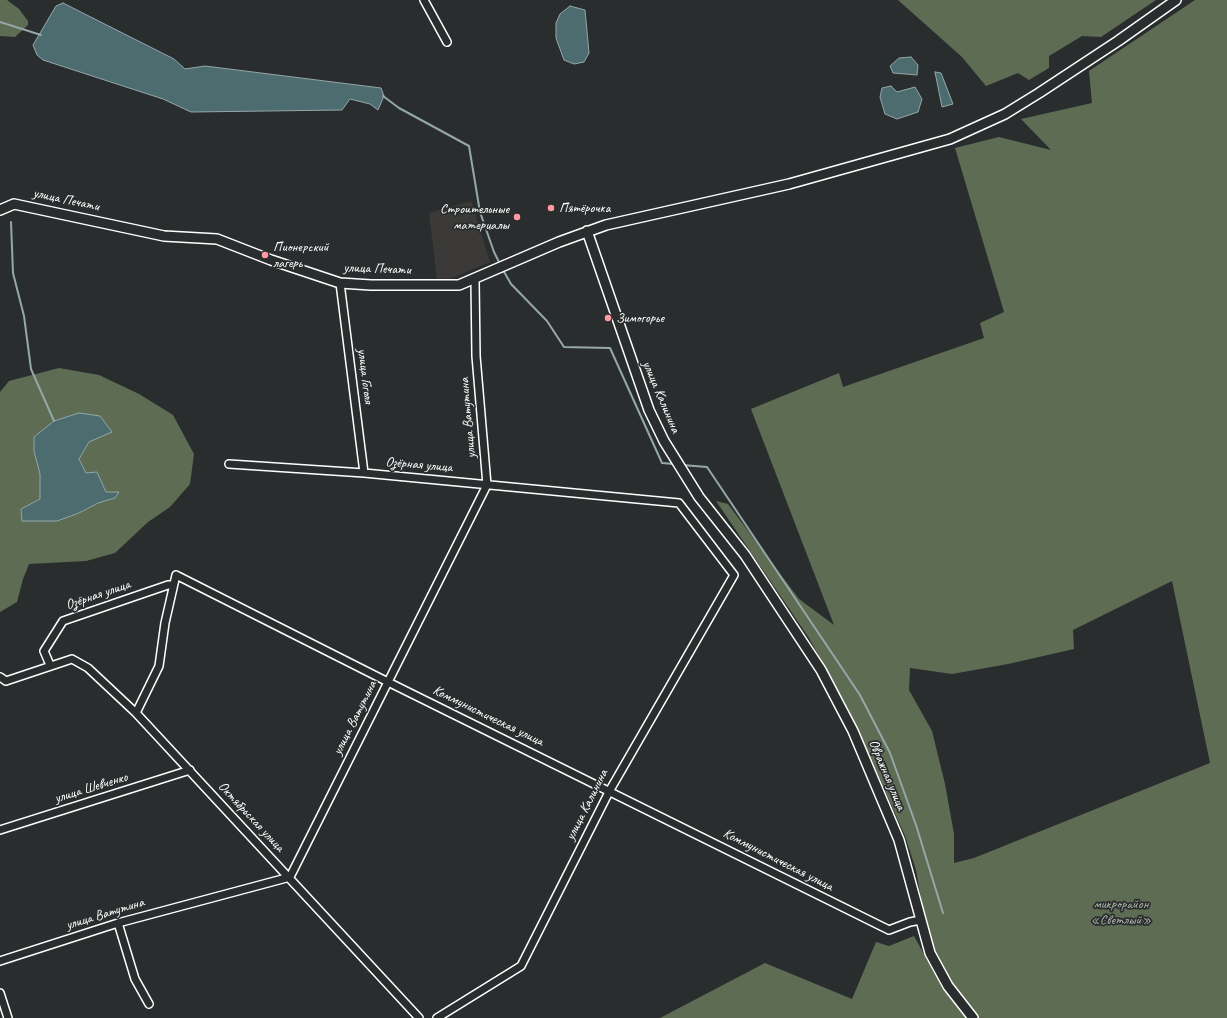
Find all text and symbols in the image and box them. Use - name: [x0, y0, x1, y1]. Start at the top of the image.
- street label: улица Печати: [31, 185, 101, 215]
- place label: Пятёрочка: [559, 200, 610, 216]
- place label: Строительные материалы: [440, 201, 509, 234]
- marker: Пятёрочка: [546, 203, 556, 213]
- marker: Строительные материалы: [512, 212, 522, 222]
- place label: Пионерский лагерь: [273, 239, 329, 272]
- marker: Пионерский лагерь: [260, 250, 270, 260]
- street label: улица Печати: [343, 259, 411, 279]
- place label: Зимогорье: [616, 310, 664, 326]
- marker: Зимогорье: [603, 313, 613, 323]
- street label: улица Гоголя: [353, 347, 377, 405]
- street label: улица Калинина: [638, 358, 684, 436]
- street label: улица Ватутина: [456, 377, 480, 459]
- street label: Озёрная улица: [385, 454, 453, 476]
- street label: Озёрная улица: [64, 576, 132, 614]
- street label: улица Ватутина: [329, 678, 381, 758]
- street label: Коммунистическая улица: [430, 682, 546, 750]
- street label: Овражная улица: [865, 737, 909, 813]
- street label: улица Калинина: [562, 767, 612, 843]
- street label: улица Шевченко: [52, 769, 130, 807]
- street label: Октябрьская улица: [214, 778, 288, 856]
- street label: Коммунистическая улица: [720, 825, 836, 895]
- street label: улица Ватутина: [64, 894, 146, 934]
- park label: микрорайон «Светлый»: [1091, 896, 1151, 928]

